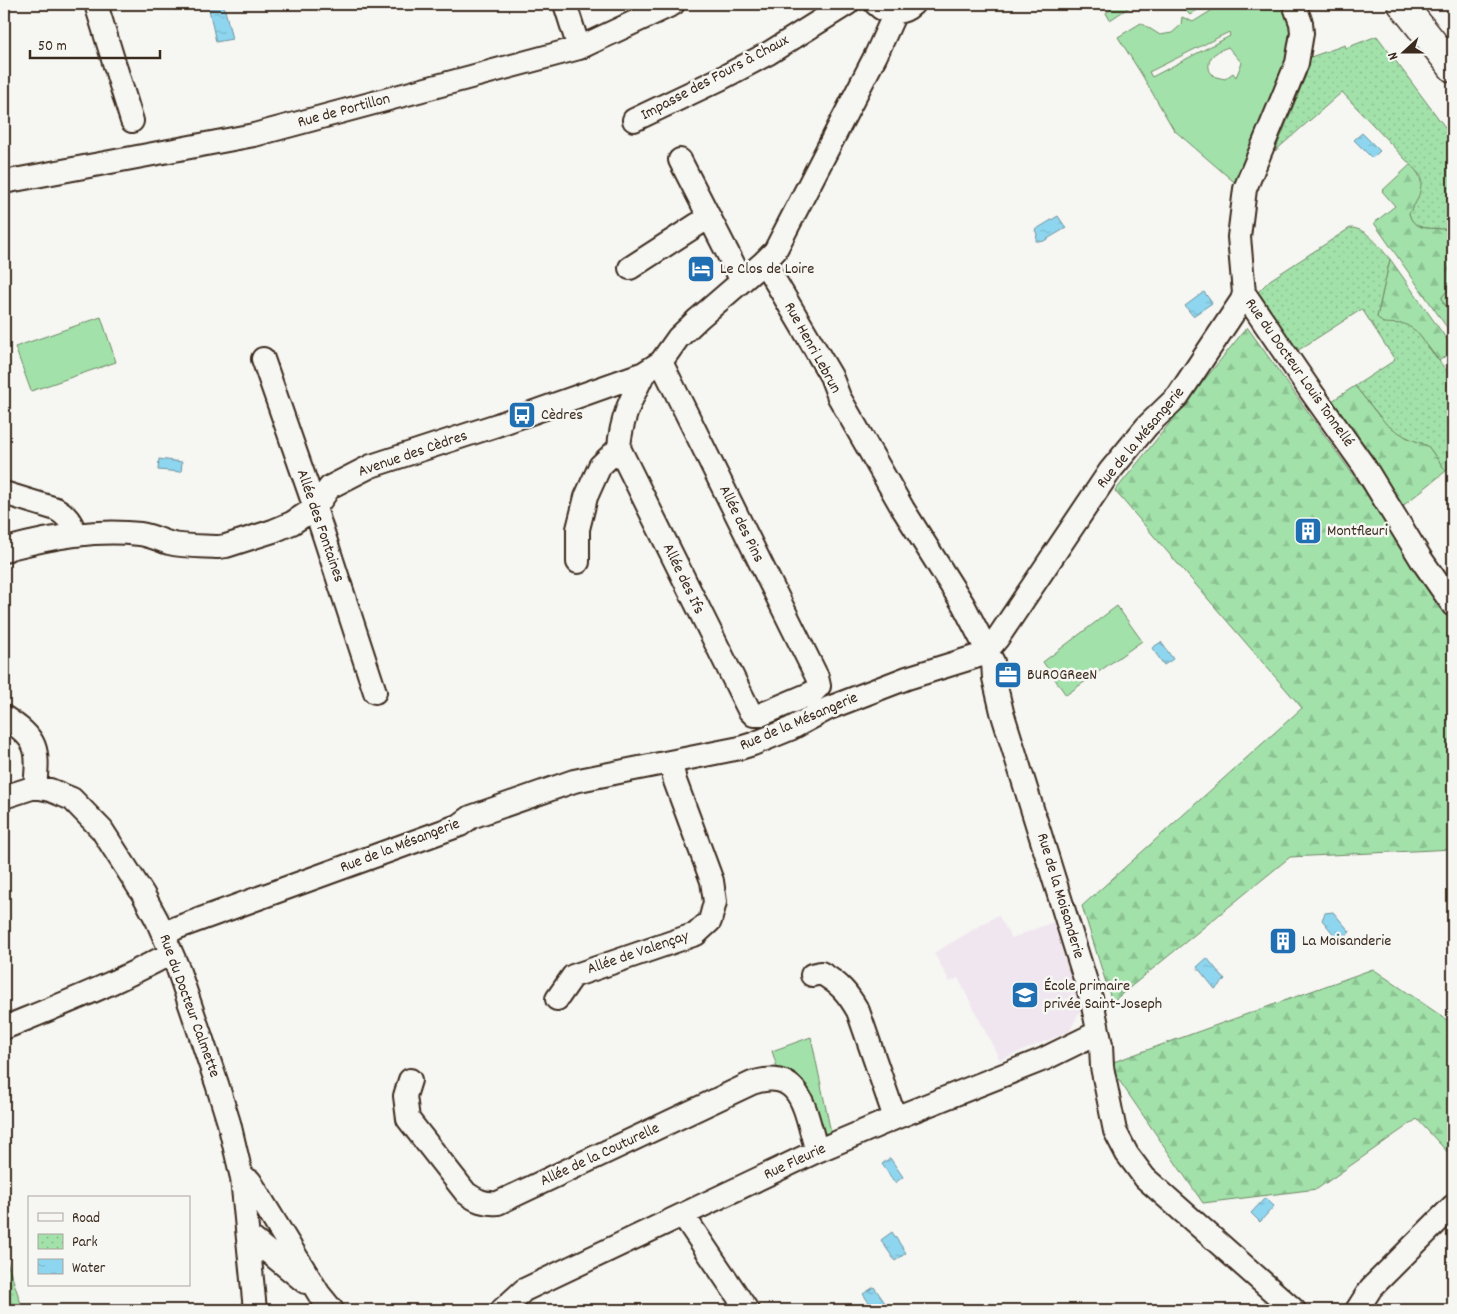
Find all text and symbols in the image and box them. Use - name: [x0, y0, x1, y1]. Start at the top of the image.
- scale bar: [30, 28, 160, 60]
- north arrow: [1380, 28, 1430, 78]
- street label: Impasse des Fours à Chaux: [637, 29, 793, 127]
- text: 50 m: [38, 36, 67, 58]
- text: N: [1383, 49, 1404, 63]
- street label: Rue de Portillon: [295, 88, 393, 134]
- hotel icon: Le Clos de Loire: [686, 254, 716, 284]
- place label: Le Clos de Loire: [720, 258, 814, 281]
- street label: Rue du Docteur Louis Tonnellé: [1239, 294, 1359, 452]
- street label: Rue Henri Lebrun: [777, 298, 847, 398]
- street label: Rue de la Mésangerie: [1092, 382, 1190, 494]
- bus stop icon: Cèdres: [507, 400, 537, 430]
- place label: Cèdres: [541, 404, 583, 427]
- street label: Avenue des Cèdres: [355, 424, 471, 483]
- street label: Allée des Fontaines: [290, 466, 350, 586]
- street label: Allée des Pins: [712, 482, 770, 567]
- building icon: Montfleuri: [1293, 516, 1323, 546]
- place label: Montfleuri: [1327, 520, 1388, 543]
- street label: Allée des Ifs: [656, 540, 710, 619]
- office icon: BUROGReeN: [993, 660, 1023, 690]
- place label: BUROGReeN: [1027, 664, 1097, 687]
- street label: Rue de la Mésangerie: [736, 687, 862, 757]
- street label: Rue de la Mésangerie: [337, 813, 463, 879]
- street label: Rue de la Moisanderie: [1030, 830, 1090, 962]
- street label: Allée de Valençay: [584, 925, 692, 981]
- building icon: La Moisanderie: [1268, 926, 1298, 956]
- place label: La Moisanderie: [1302, 930, 1391, 953]
- street label: Rue du Docteur Calmette: [152, 931, 226, 1081]
- place label: École primaire privée Saint-Joseph: [1044, 975, 1162, 1016]
- school or university icon: École primaire privée Saint-Joseph: [1010, 980, 1040, 1010]
- street label: Allée de la Couturelle: [536, 1117, 664, 1193]
- street label: Rue Fleurie: [760, 1138, 830, 1186]
- legend: [28, 1196, 190, 1286]
- text: Road: [72, 1208, 100, 1230]
- text: Park: [72, 1232, 98, 1254]
- text: Water: [72, 1258, 106, 1280]

